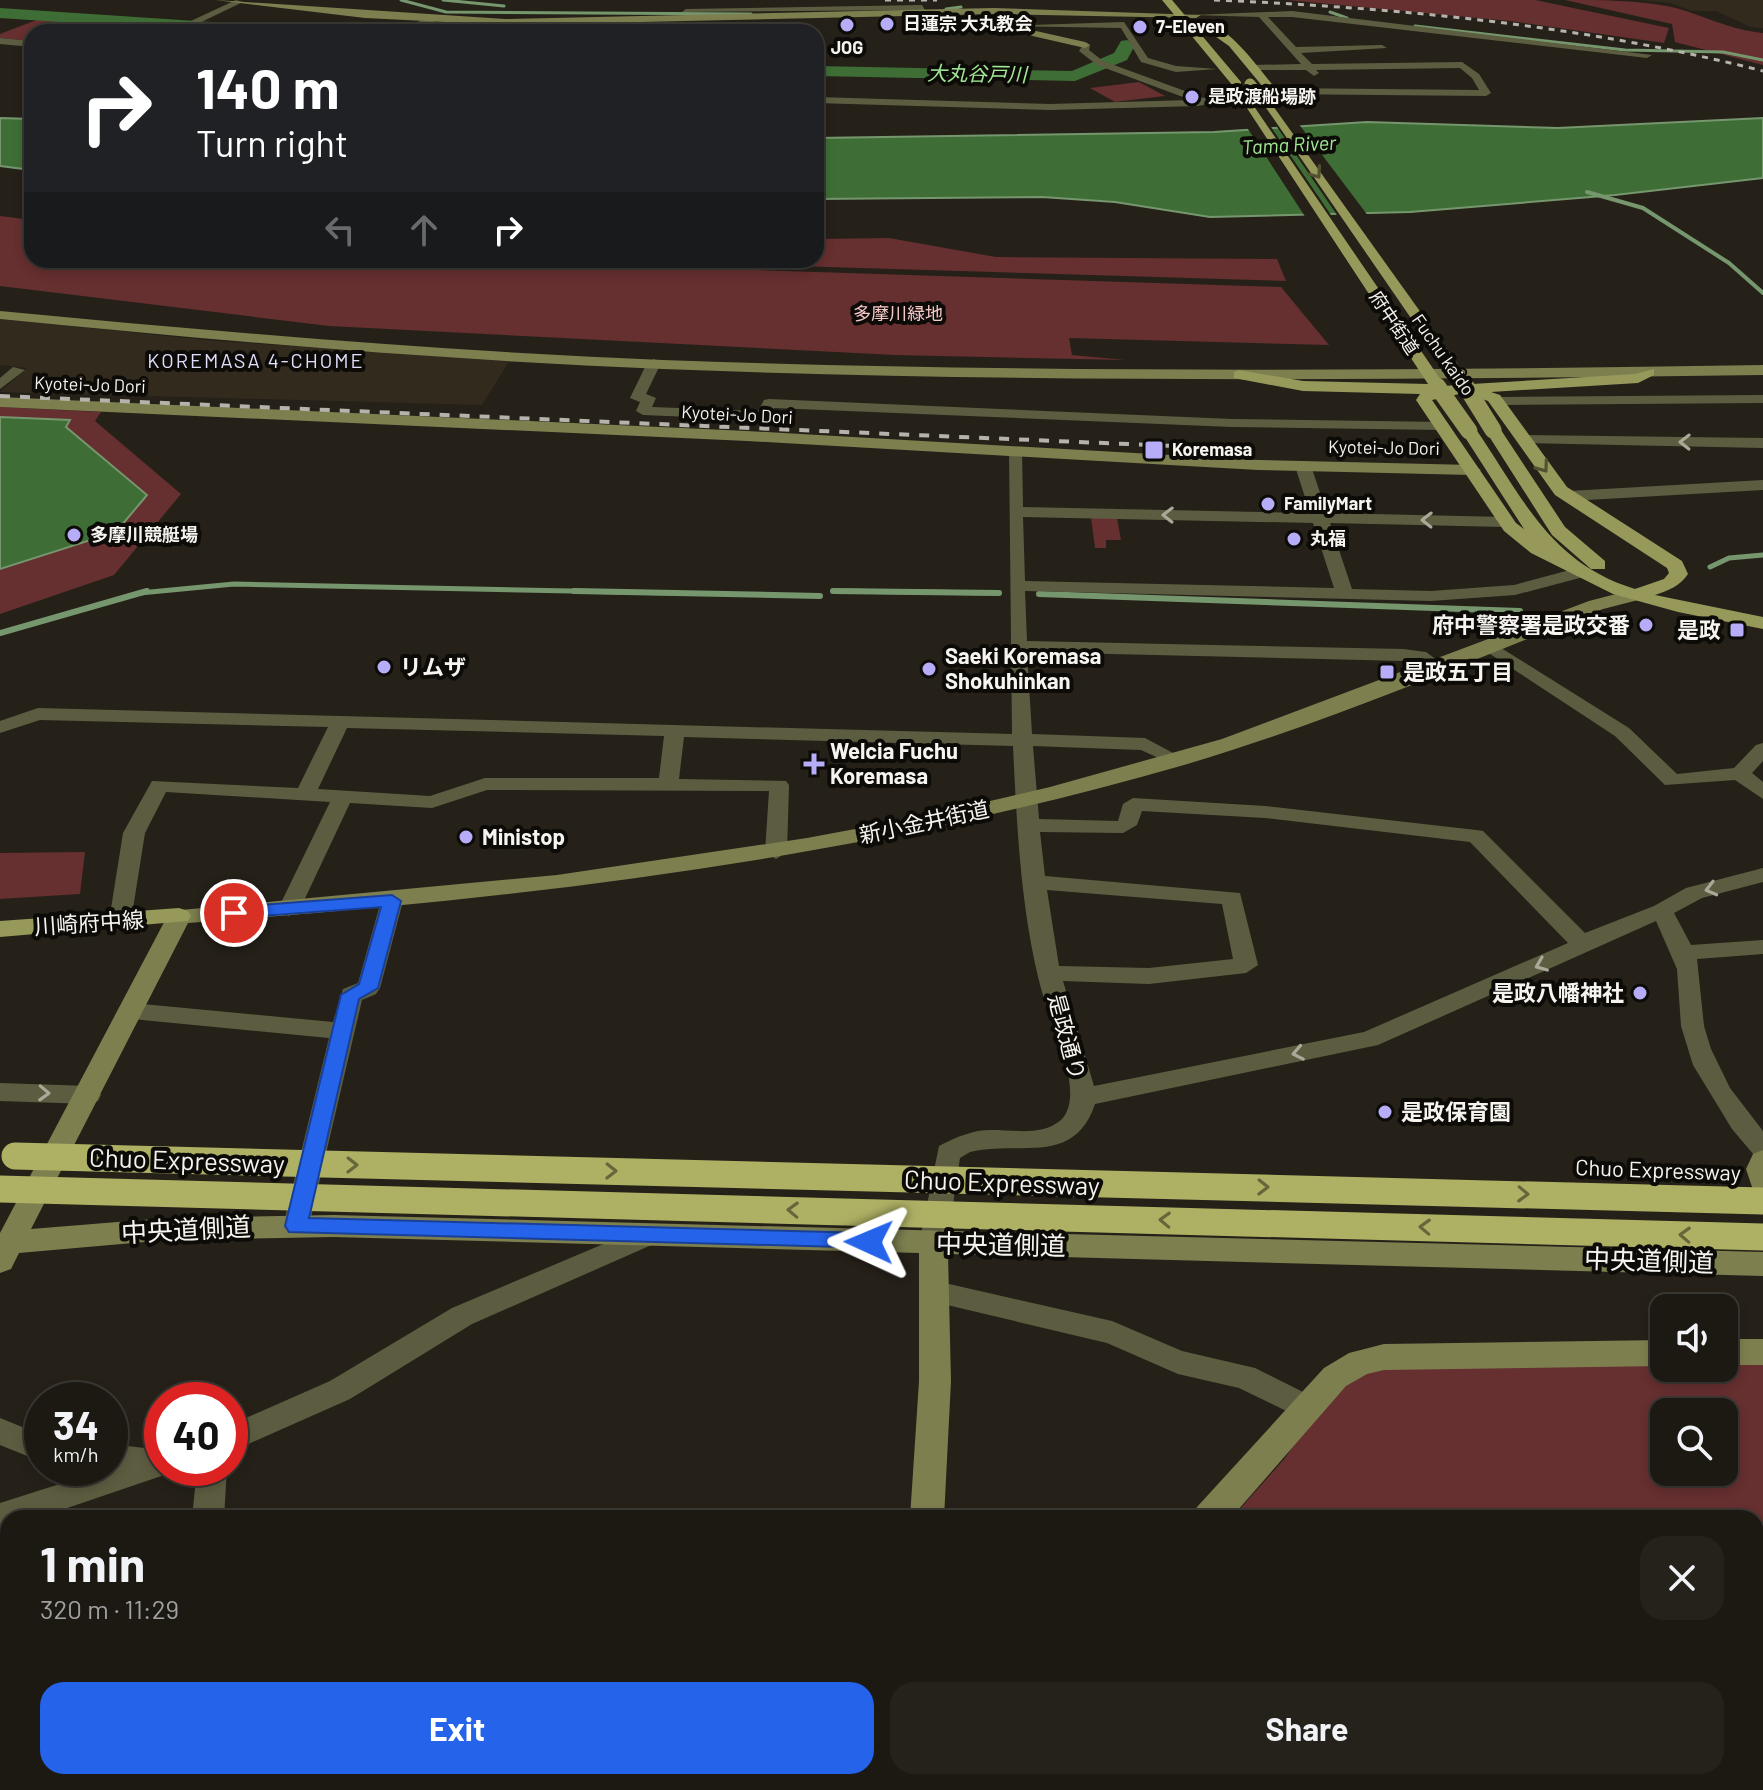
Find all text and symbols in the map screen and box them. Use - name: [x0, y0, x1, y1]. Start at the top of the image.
- place label: 日蓮宗 大丸教会: [903, 12, 1033, 34]
- marker: 日蓮宗 大丸教会: [878, 15, 896, 33]
- place label: 7-Eleven: [1156, 15, 1225, 37]
- marker: JOG: [838, 16, 856, 34]
- marker: 7-Eleven: [1131, 18, 1149, 36]
- place label: JOG: [831, 36, 863, 58]
- text: 140 m: [196, 53, 340, 120]
- icon: right: [64, 56, 168, 160]
- water label: 大丸谷戸川: [927, 60, 1029, 86]
- place label: 是政渡船場跡: [1208, 85, 1316, 107]
- marker: 是政渡船場跡: [1183, 88, 1201, 106]
- text: Turn right: [196, 121, 348, 164]
- water label: Tama River: [1241, 130, 1338, 158]
- one-way arrow: [1306, 164, 1321, 178]
- icon: left: [318, 208, 362, 252]
- icon: ahead: [402, 208, 446, 252]
- icon: right: [486, 208, 530, 252]
- street label: 府中街道: [1366, 286, 1424, 358]
- park label: 多摩川緑地: [853, 302, 943, 324]
- street label: Fuchu kaido: [1408, 310, 1480, 399]
- district label: KOREMASA 4-CHOME: [147, 348, 365, 372]
- street label: Kyotei-Jo Dori: [34, 371, 146, 397]
- street label: Kyotei-Jo Dori: [681, 400, 793, 428]
- one-way arrow: [1678, 433, 1691, 451]
- street label: Kyotei-Jo Dori: [1328, 435, 1440, 459]
- place label: Koremasa: [1172, 438, 1252, 460]
- marker: Koremasa: [1143, 439, 1165, 461]
- one-way arrow: [1533, 458, 1548, 473]
- place label: FamilyMart: [1284, 492, 1372, 514]
- marker: FamilyMart: [1259, 495, 1277, 513]
- one-way arrow: [1161, 507, 1174, 524]
- one-way arrow: [1420, 512, 1433, 529]
- place label: 多摩川競艇場: [90, 523, 198, 545]
- marker: 多摩川競艇場: [65, 526, 83, 544]
- place label: 丸福: [1310, 527, 1346, 549]
- marker: 丸福: [1285, 530, 1303, 548]
- place label: 府中警察署是政交番: [1432, 611, 1630, 637]
- marker: 府中警察署是政交番: [1637, 616, 1655, 634]
- place label: 是政: [1677, 616, 1721, 642]
- marker: 是政: [1728, 621, 1746, 639]
- place label: Saeki Koremasa Shokuhinkan: [945, 642, 1101, 693]
- place label: リムザ: [400, 653, 466, 679]
- marker: リムザ: [375, 658, 393, 676]
- place label: 是政五丁目: [1403, 658, 1513, 684]
- marker: Saeki Koremasa Shokuhinkan: [920, 660, 938, 678]
- marker: 是政五丁目: [1378, 663, 1396, 681]
- place label: Welcia Fuchu Koremasa: [830, 737, 958, 788]
- marker: Welcia Fuchu Koremasa: [805, 755, 823, 773]
- street label: 新小金井街道: [857, 795, 991, 847]
- place label: Ministop: [482, 823, 565, 849]
- marker: Ministop: [457, 828, 475, 846]
- pin: [200, 879, 268, 947]
- one-way arrow: [1704, 879, 1718, 896]
- icon: arrive: [212, 891, 256, 935]
- street label: 川崎府中線: [33, 905, 145, 939]
- one-way arrow: [1535, 955, 1549, 972]
- place label: 是政八幡神社: [1492, 979, 1624, 1005]
- marker: 是政八幡神社: [1631, 984, 1649, 1002]
- street label: 是政通り: [1044, 991, 1092, 1083]
- one-way arrow: [1291, 1043, 1304, 1060]
- one-way arrow: [38, 1085, 51, 1102]
- place label: 是政保育園: [1401, 1098, 1511, 1124]
- marker: 是政保育園: [1376, 1103, 1394, 1121]
- street label: Chuo Expressway: [89, 1141, 286, 1178]
- street label: Chuo Expressway: [1575, 1153, 1741, 1185]
- one-way arrow: [346, 1156, 359, 1174]
- one-way arrow: [606, 1163, 618, 1180]
- street label: Chuo Expressway: [904, 1163, 1101, 1200]
- one-way arrow: [1257, 1178, 1270, 1196]
- one-way arrow: [1517, 1185, 1530, 1203]
- position arrow: [827, 1200, 911, 1284]
- one-way arrow: [786, 1201, 799, 1218]
- street label: 中央道側道: [120, 1210, 252, 1247]
- one-way arrow: [1158, 1211, 1171, 1228]
- one-way arrow: [1418, 1218, 1431, 1236]
- one-way arrow: [1678, 1226, 1691, 1243]
- street label: 中央道側道: [936, 1227, 1066, 1260]
- street label: 中央道側道: [1584, 1242, 1715, 1277]
- map controls: [1650, 1294, 1738, 1486]
- button: sound: [1650, 1294, 1738, 1382]
- speed limit sign: 40: [144, 1382, 248, 1486]
- button: search: [1650, 1398, 1738, 1486]
- text: 34: [53, 1400, 99, 1448]
- text: km/h: [53, 1442, 99, 1466]
- text: 1 min: [40, 1534, 145, 1592]
- button: close: [1640, 1536, 1724, 1620]
- text: 320 m · 11:29: [40, 1593, 179, 1624]
- button: Exit: [40, 1682, 874, 1774]
- button: Share: [890, 1682, 1724, 1774]

